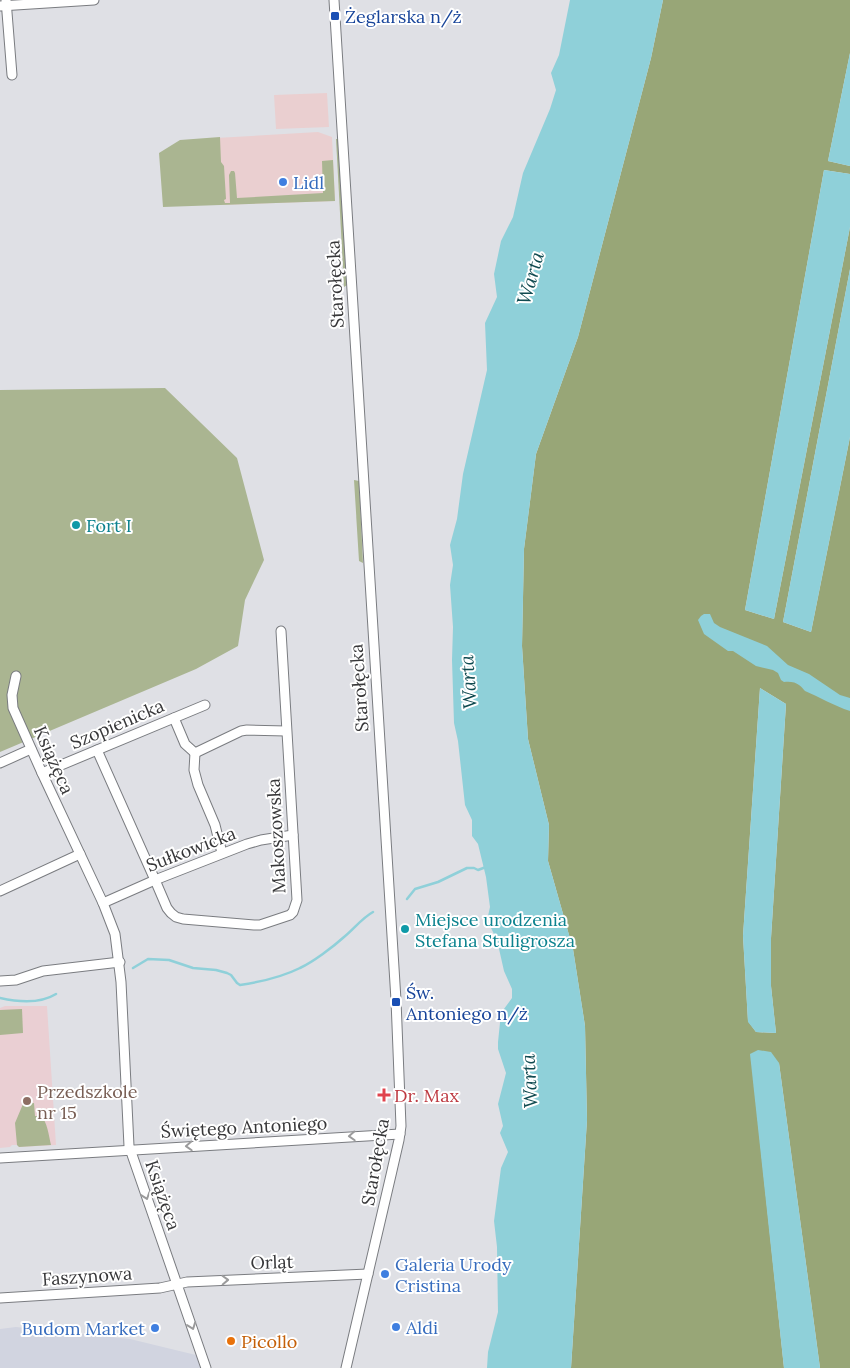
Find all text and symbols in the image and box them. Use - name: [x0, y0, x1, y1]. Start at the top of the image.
- place label: Żeglarska n/ż: [345, 5, 462, 28]
- marker: Żeglarska n/ż: [329, 10, 341, 22]
- place label: Lidl: [293, 171, 324, 194]
- marker: Lidl: [277, 176, 289, 188]
- street label: Starołęcka: [321, 239, 349, 329]
- water label: Warta: [511, 248, 549, 307]
- place label: Fort I: [86, 514, 132, 537]
- marker: Fort I: [70, 519, 82, 531]
- street label: Starołęcka: [344, 643, 374, 733]
- water label: Warta: [454, 654, 482, 710]
- street label: Szopienicka: [67, 694, 167, 754]
- street label: Książęca: [29, 722, 79, 798]
- street label: Makoszowska: [261, 778, 291, 894]
- street label: Sułkowicka: [143, 821, 239, 877]
- place label: Miejsce urodzenia Stefana Stuligrosza: [415, 908, 575, 952]
- marker: Miejsce urodzenia Stefana Stuligrosza: [399, 923, 411, 935]
- place label: Św. Antoniego n/ż: [405, 981, 528, 1025]
- marker: Św. Antoniego n/ż: [390, 996, 402, 1008]
- water label: Warta: [516, 1053, 542, 1109]
- place label: Przedszkole nr 15: [37, 1080, 138, 1124]
- place label: Dr. Max: [394, 1084, 459, 1107]
- marker: Dr. Max: [378, 1089, 390, 1101]
- marker: Przedszkole nr 15: [21, 1095, 33, 1107]
- street label: Świętego Antoniego: [160, 1111, 328, 1143]
- street label: Starołęcka: [356, 1117, 394, 1207]
- one-way arrow: [347, 1131, 355, 1142]
- one-way arrow: [185, 1141, 193, 1152]
- street label: Książęca: [140, 1157, 186, 1233]
- one-way arrow: [140, 1191, 150, 1200]
- street label: Orląt: [250, 1250, 294, 1274]
- place label: Galeria Urody Cristina: [395, 1253, 512, 1297]
- street label: Faszynowa: [41, 1261, 133, 1291]
- marker: Galeria Urody Cristina: [379, 1268, 391, 1280]
- one-way arrow: [221, 1275, 229, 1286]
- place label: Aldi: [405, 1316, 438, 1339]
- place label: Budom Market: [21, 1317, 145, 1340]
- one-way arrow: [186, 1321, 196, 1330]
- marker: Aldi: [390, 1321, 402, 1333]
- marker: Budom Market: [149, 1322, 161, 1334]
- place label: Picollo: [241, 1330, 297, 1353]
- marker: Picollo: [225, 1335, 237, 1347]

